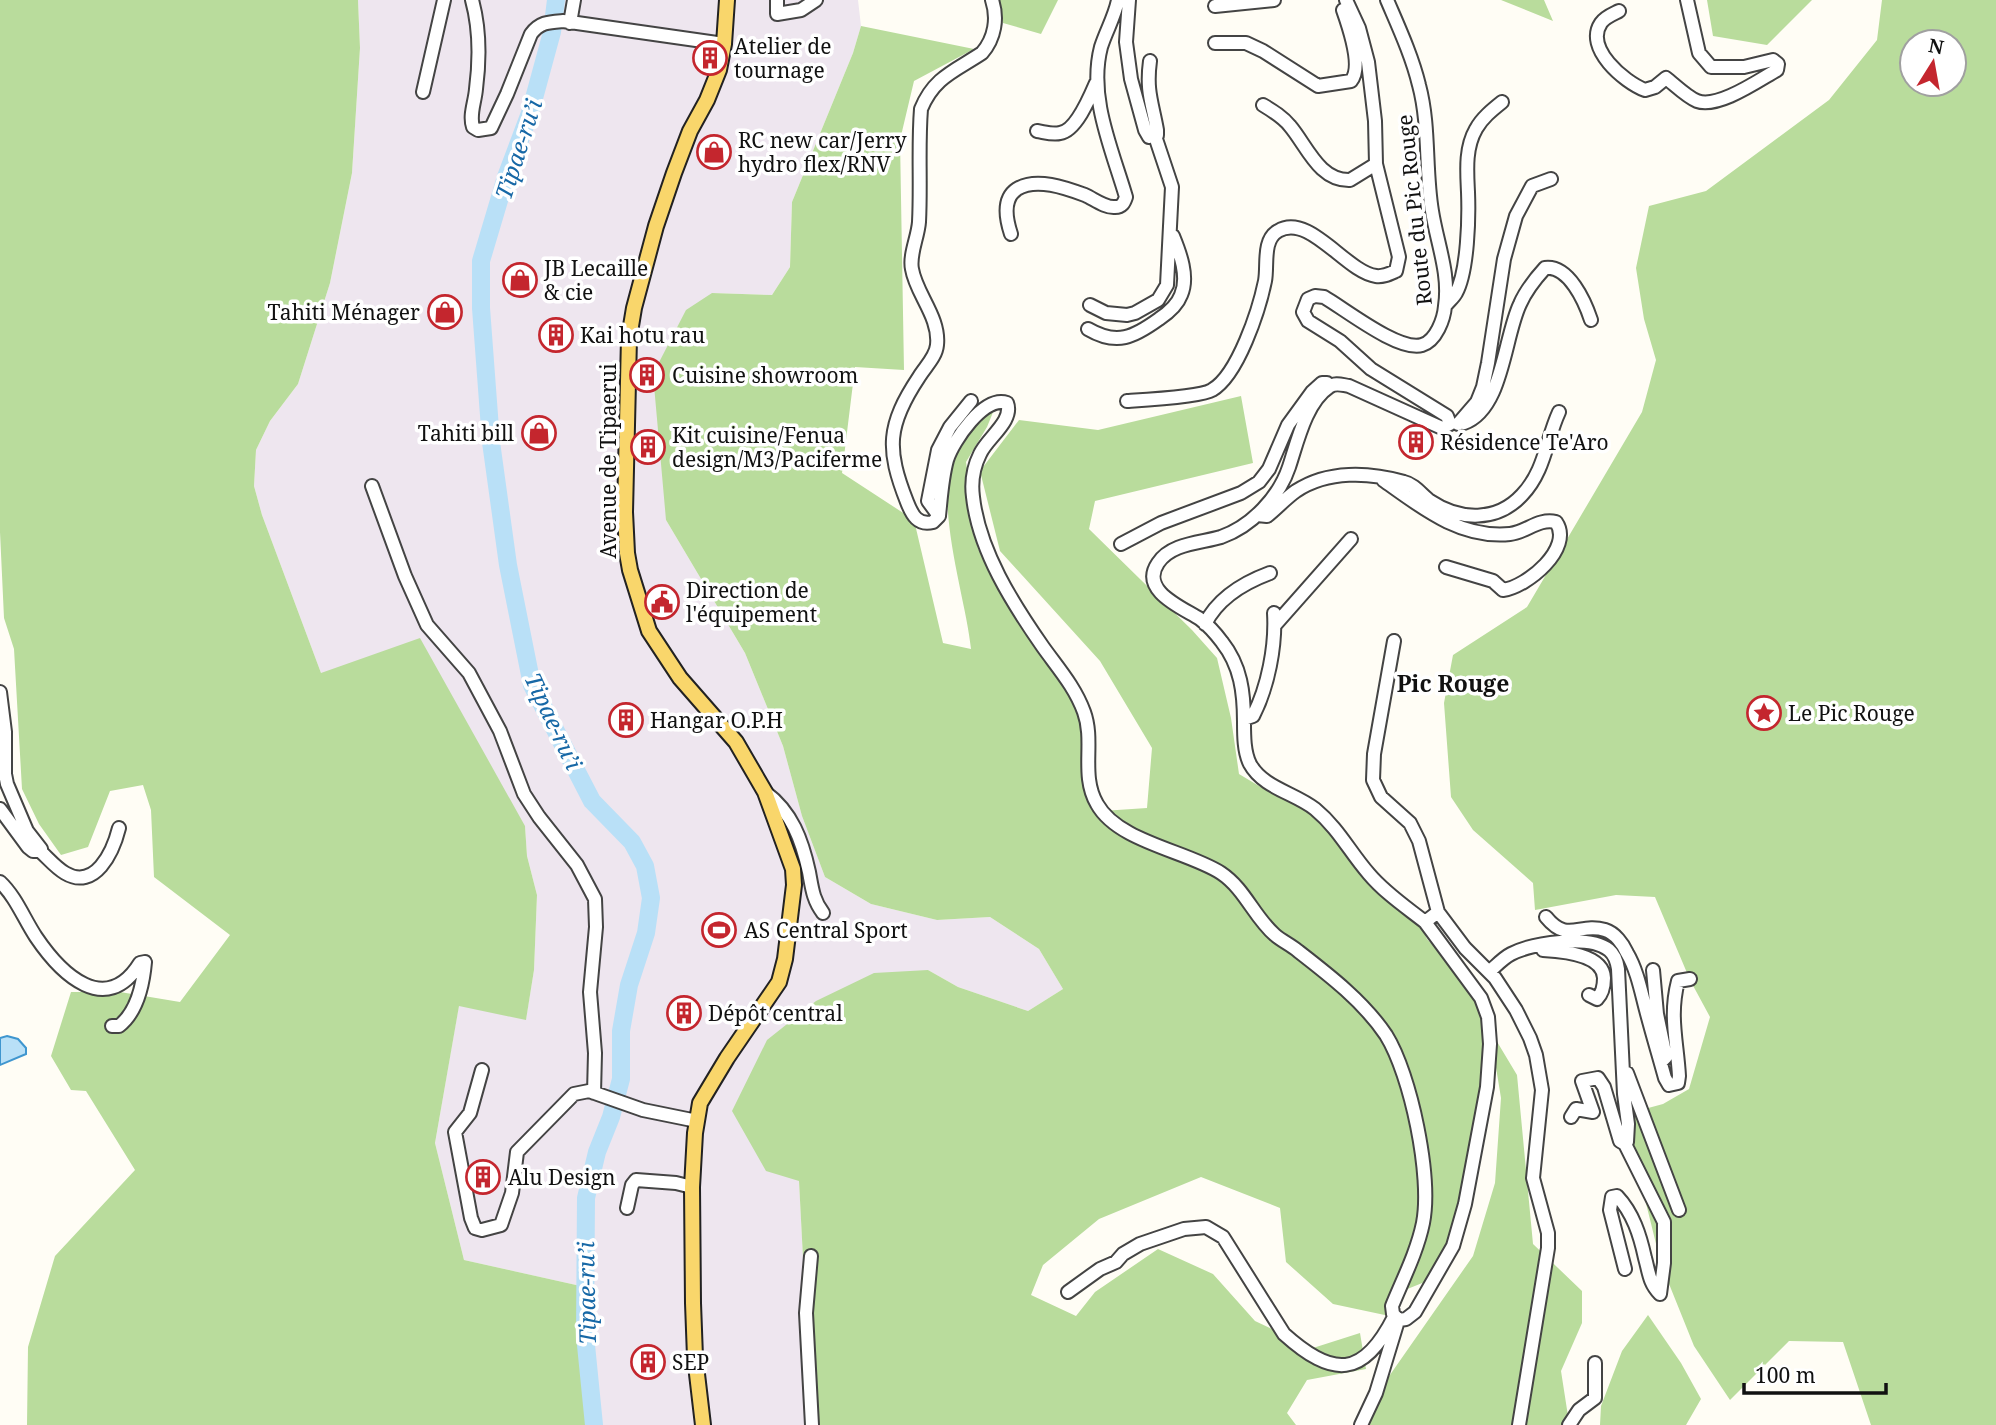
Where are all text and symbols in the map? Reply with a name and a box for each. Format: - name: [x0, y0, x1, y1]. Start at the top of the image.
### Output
- north arrow: [1898, 28, 1968, 98]
- place label: Atelier de tournage: [734, 32, 831, 84]
- text: N: [1926, 32, 1946, 61]
- building icon: Atelier de tournage: [691, 39, 729, 77]
- water label: Tipae-ru’i: [487, 95, 549, 203]
- street label: Route du Pic Rouge: [1390, 113, 1438, 307]
- place label: RC new car/Jerry hydro flex/RNV: [738, 126, 907, 178]
- shop icon: RC new car/Jerry hydro flex/RNV: [695, 133, 733, 171]
- place label: JB Lecaille & cie: [543, 254, 648, 306]
- shop icon: JB Lecaille & cie: [501, 261, 539, 299]
- shop icon: Tahiti Ménager: [426, 293, 464, 331]
- place label: Tahiti Ménager: [268, 298, 420, 326]
- building icon: Kai hotu rau: [537, 316, 575, 354]
- place label: Kai hotu rau: [580, 321, 705, 349]
- building icon: Cuisine showroom: [628, 356, 666, 394]
- place label: Cuisine showroom: [672, 361, 859, 389]
- street label: Avenue de Tipaerui: [594, 363, 622, 559]
- shop icon: Tahiti bill: [520, 414, 558, 452]
- place label: Tahiti bill: [418, 419, 514, 447]
- place label: Kit cuisine/Fenua design/M3/Paciferme: [672, 421, 882, 473]
- building icon: Résidence Te'Aro: [1397, 423, 1435, 461]
- building icon: Kit cuisine/Fenua design/M3/Paciferme: [629, 428, 667, 466]
- place label: Résidence Te'Aro: [1440, 428, 1609, 456]
- place label: Direction de l'équipement: [686, 576, 817, 628]
- public building icon: Direction de l'équipement: [643, 583, 681, 621]
- water label: Tipae-ru’i: [518, 667, 590, 775]
- district label: Pic Rouge: [1397, 667, 1509, 699]
- place icon: Le Pic Rouge: [1745, 694, 1783, 732]
- place label: Le Pic Rouge: [1788, 699, 1915, 727]
- building icon: Hangar O.P.H: [607, 701, 645, 739]
- place label: Hangar O.P.H: [650, 706, 783, 734]
- sports icon: AS Central Sport: [700, 911, 738, 949]
- place label: AS Central Sport: [744, 916, 908, 944]
- building icon: Dépôt central: [665, 994, 703, 1032]
- place label: Dépôt central: [708, 999, 843, 1027]
- building icon: Alu Design: [464, 1158, 502, 1196]
- place label: Alu Design: [508, 1163, 616, 1191]
- water label: Tipae-ru’i: [569, 1241, 603, 1345]
- building icon: SEP: [629, 1343, 667, 1381]
- place label: SEP: [672, 1348, 709, 1376]
- scale bar: [1744, 1352, 1886, 1396]
- text: 100 m: [1755, 1361, 1816, 1389]

